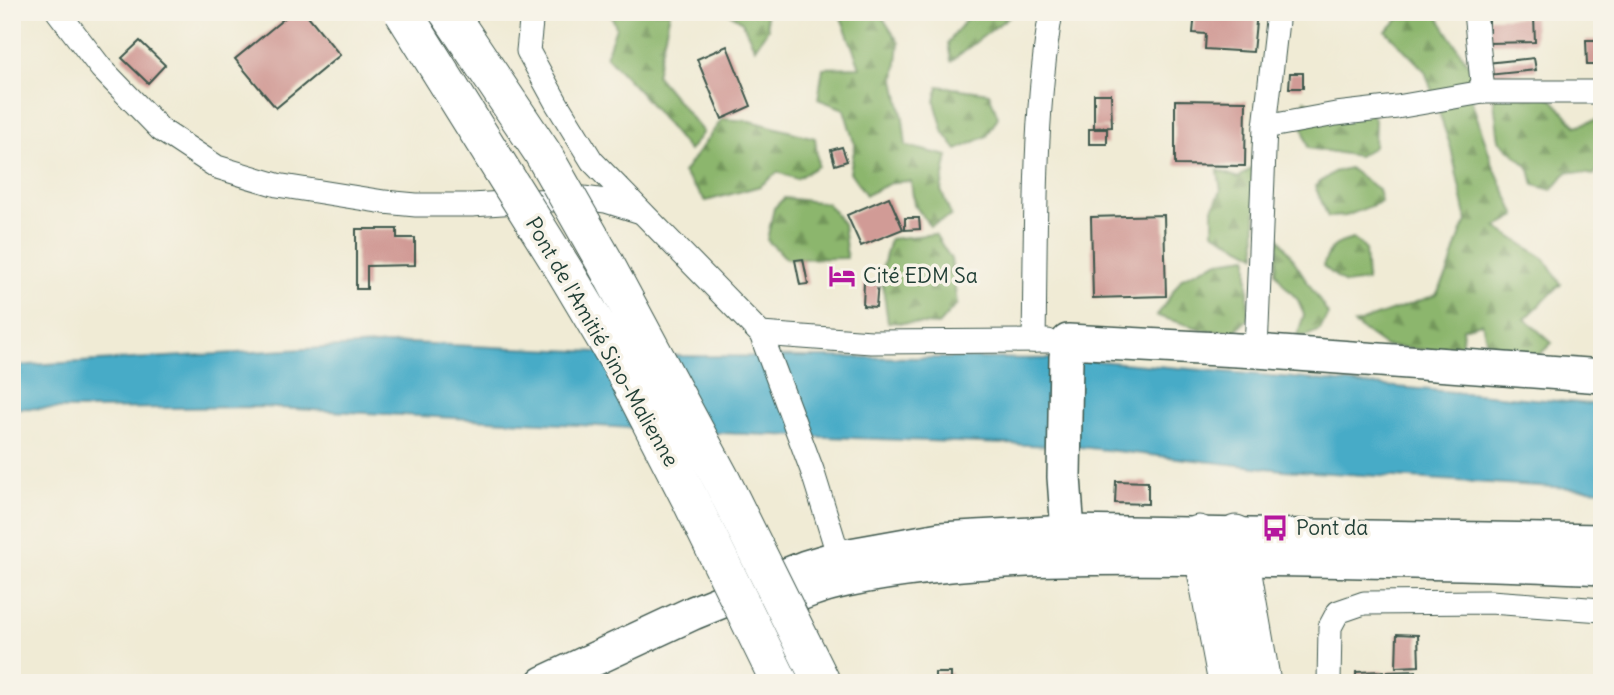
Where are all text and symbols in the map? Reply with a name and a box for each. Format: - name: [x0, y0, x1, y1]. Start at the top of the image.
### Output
- street label: Pont de l'Amitié Sino-Malienne: [520, 212, 685, 471]
- hotel icon: Cité EDM Sa: [827, 261, 857, 291]
- place label: Cité EDM Sa: [863, 262, 978, 289]
- bus stop icon: Pont da: [1260, 513, 1290, 543]
- place label: Pont da: [1296, 514, 1368, 541]

